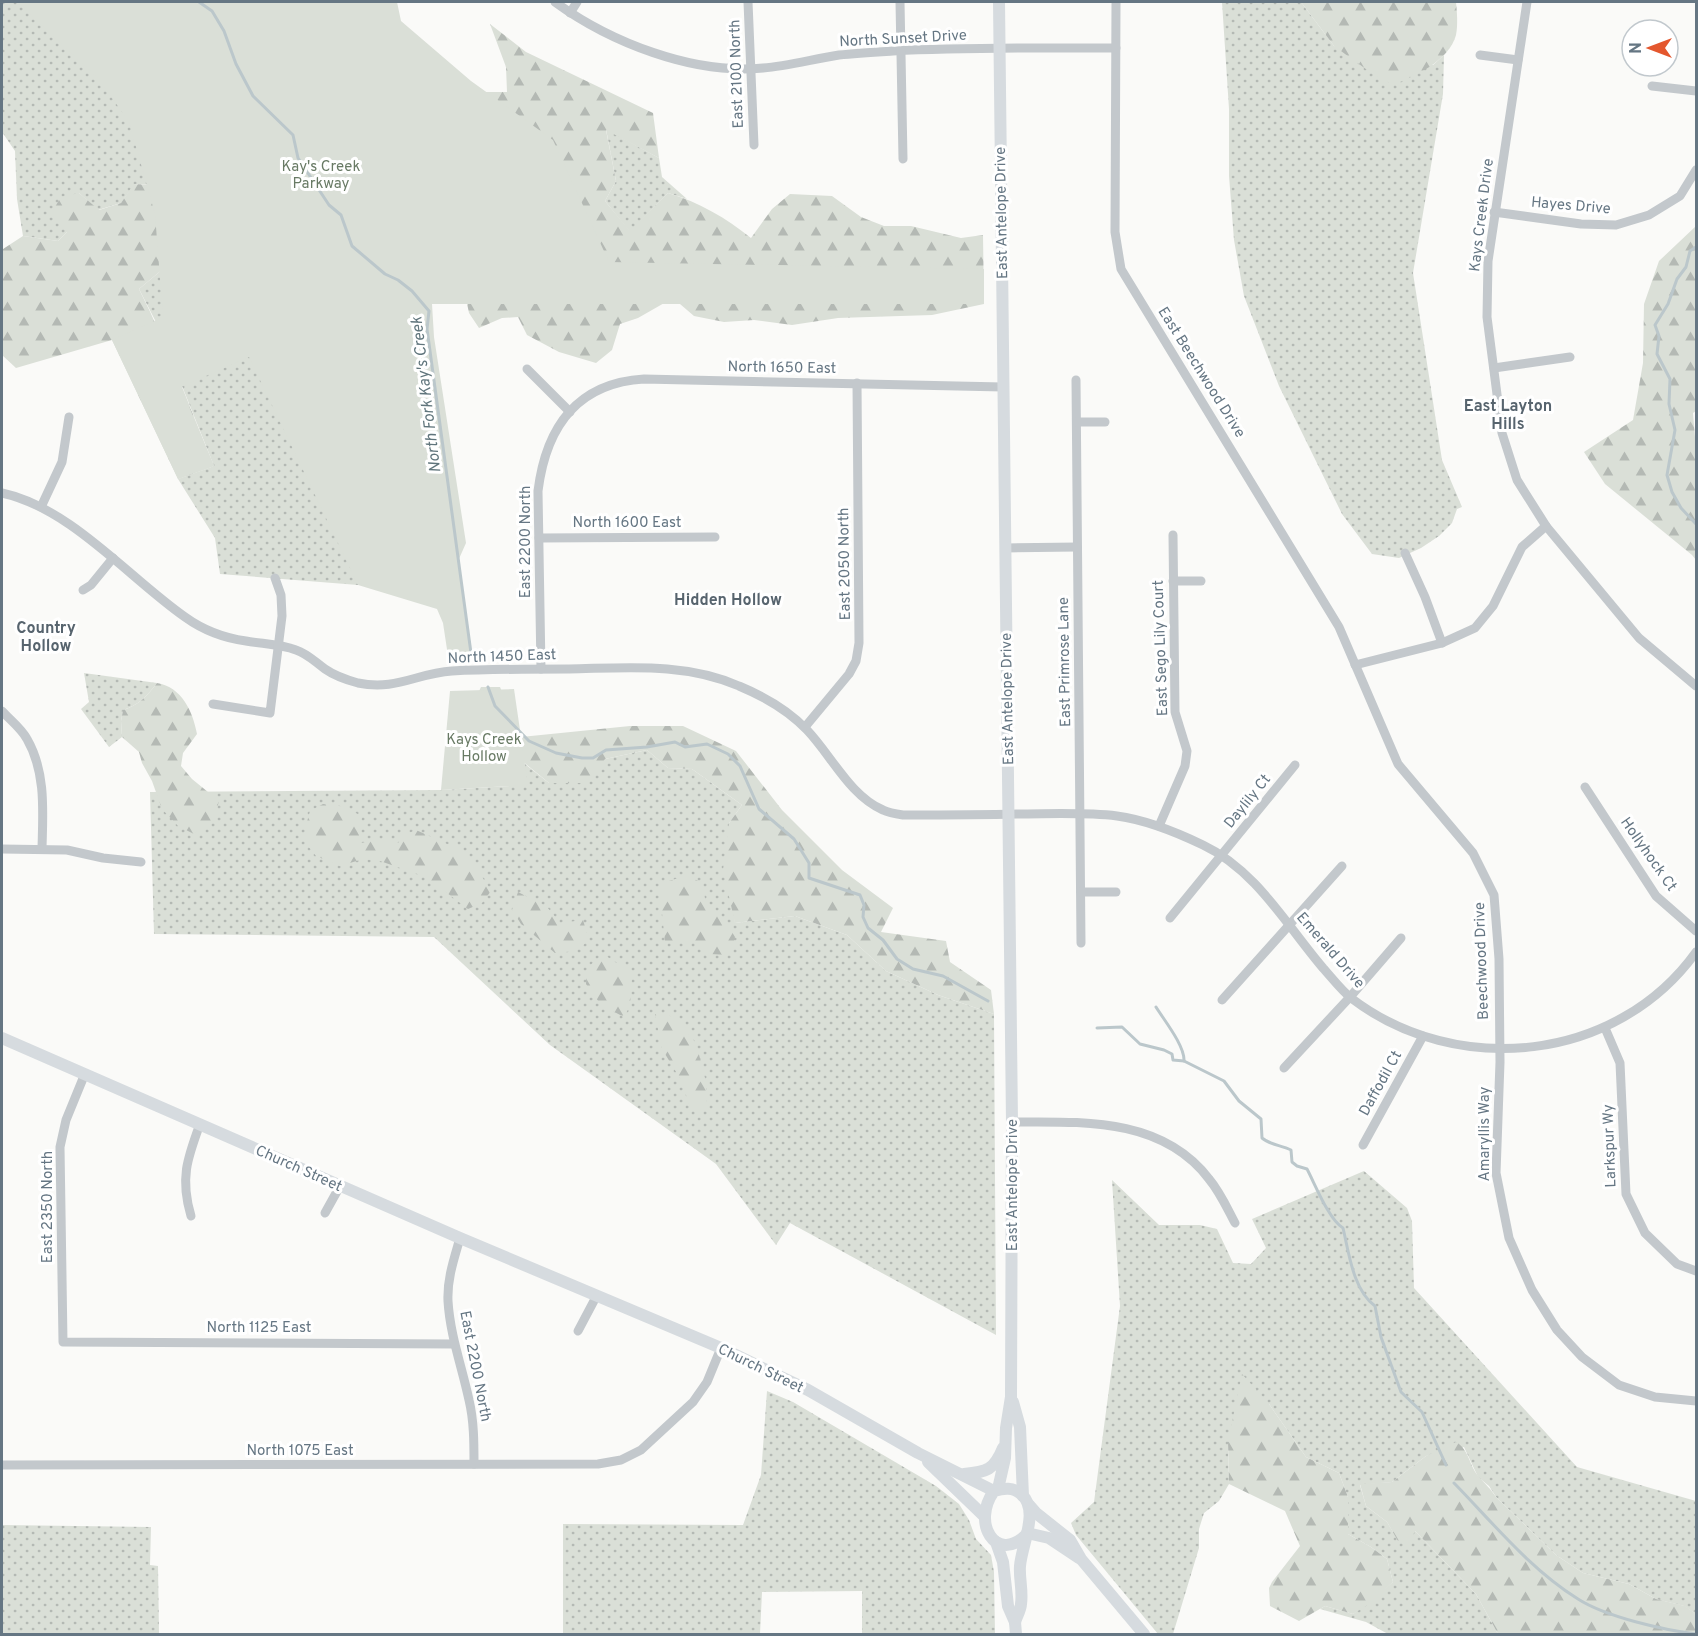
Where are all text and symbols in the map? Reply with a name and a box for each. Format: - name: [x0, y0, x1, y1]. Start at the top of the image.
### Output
- north arrow: [1620, 18, 1680, 78]
- street label: East 2100 North: [726, 19, 749, 129]
- street label: North Sunset Drive: [839, 27, 967, 52]
- text: N: [1627, 42, 1647, 54]
- street label: East Antelope Drive: [992, 147, 1013, 279]
- street label: Kays Creek Drive: [1466, 157, 1499, 273]
- park label: Kay's Creek Parkway: [282, 158, 360, 194]
- street label: Hayes Drive: [1530, 194, 1611, 219]
- street label: East Beechwood Drive: [1153, 304, 1249, 442]
- water label: North Fork Kay's Creek: [407, 315, 446, 474]
- street label: North 1650 East: [727, 358, 836, 379]
- district label: East Layton Hills: [1464, 397, 1552, 435]
- street label: East 2200 North: [517, 486, 536, 598]
- street label: East 2050 North: [835, 507, 856, 621]
- street label: North 1600 East: [573, 514, 681, 533]
- street label: East Sego Lily Court: [1150, 580, 1173, 716]
- district label: Hidden Hollow: [674, 591, 782, 611]
- street label: East Primrose Lane: [1055, 597, 1076, 727]
- district label: Country Hollow: [16, 619, 76, 657]
- street label: East Antelope Drive: [998, 633, 1019, 765]
- street label: North 1450 East: [447, 646, 557, 669]
- park label: Kays Creek Hollow: [446, 731, 522, 767]
- street label: Daylily Ct: [1221, 771, 1276, 833]
- street label: Hollyhock Ct: [1615, 814, 1680, 896]
- street label: Beechwood Drive: [1471, 902, 1494, 1020]
- street label: Emerald Drive: [1292, 909, 1368, 993]
- street label: Daffodil Ct: [1356, 1048, 1407, 1120]
- street label: Amaryllis Way: [1476, 1086, 1495, 1181]
- street label: Larkspur Wy: [1600, 1104, 1621, 1188]
- street label: East Antelope Drive: [1004, 1119, 1023, 1251]
- street label: Church Street: [252, 1142, 345, 1197]
- street label: East 2350 North: [39, 1151, 58, 1263]
- street label: East 2200 North: [454, 1309, 495, 1423]
- street label: North 1125 East: [207, 1319, 311, 1338]
- street label: Church Street: [714, 1340, 806, 1398]
- street label: North 1075 East: [246, 1442, 354, 1461]

